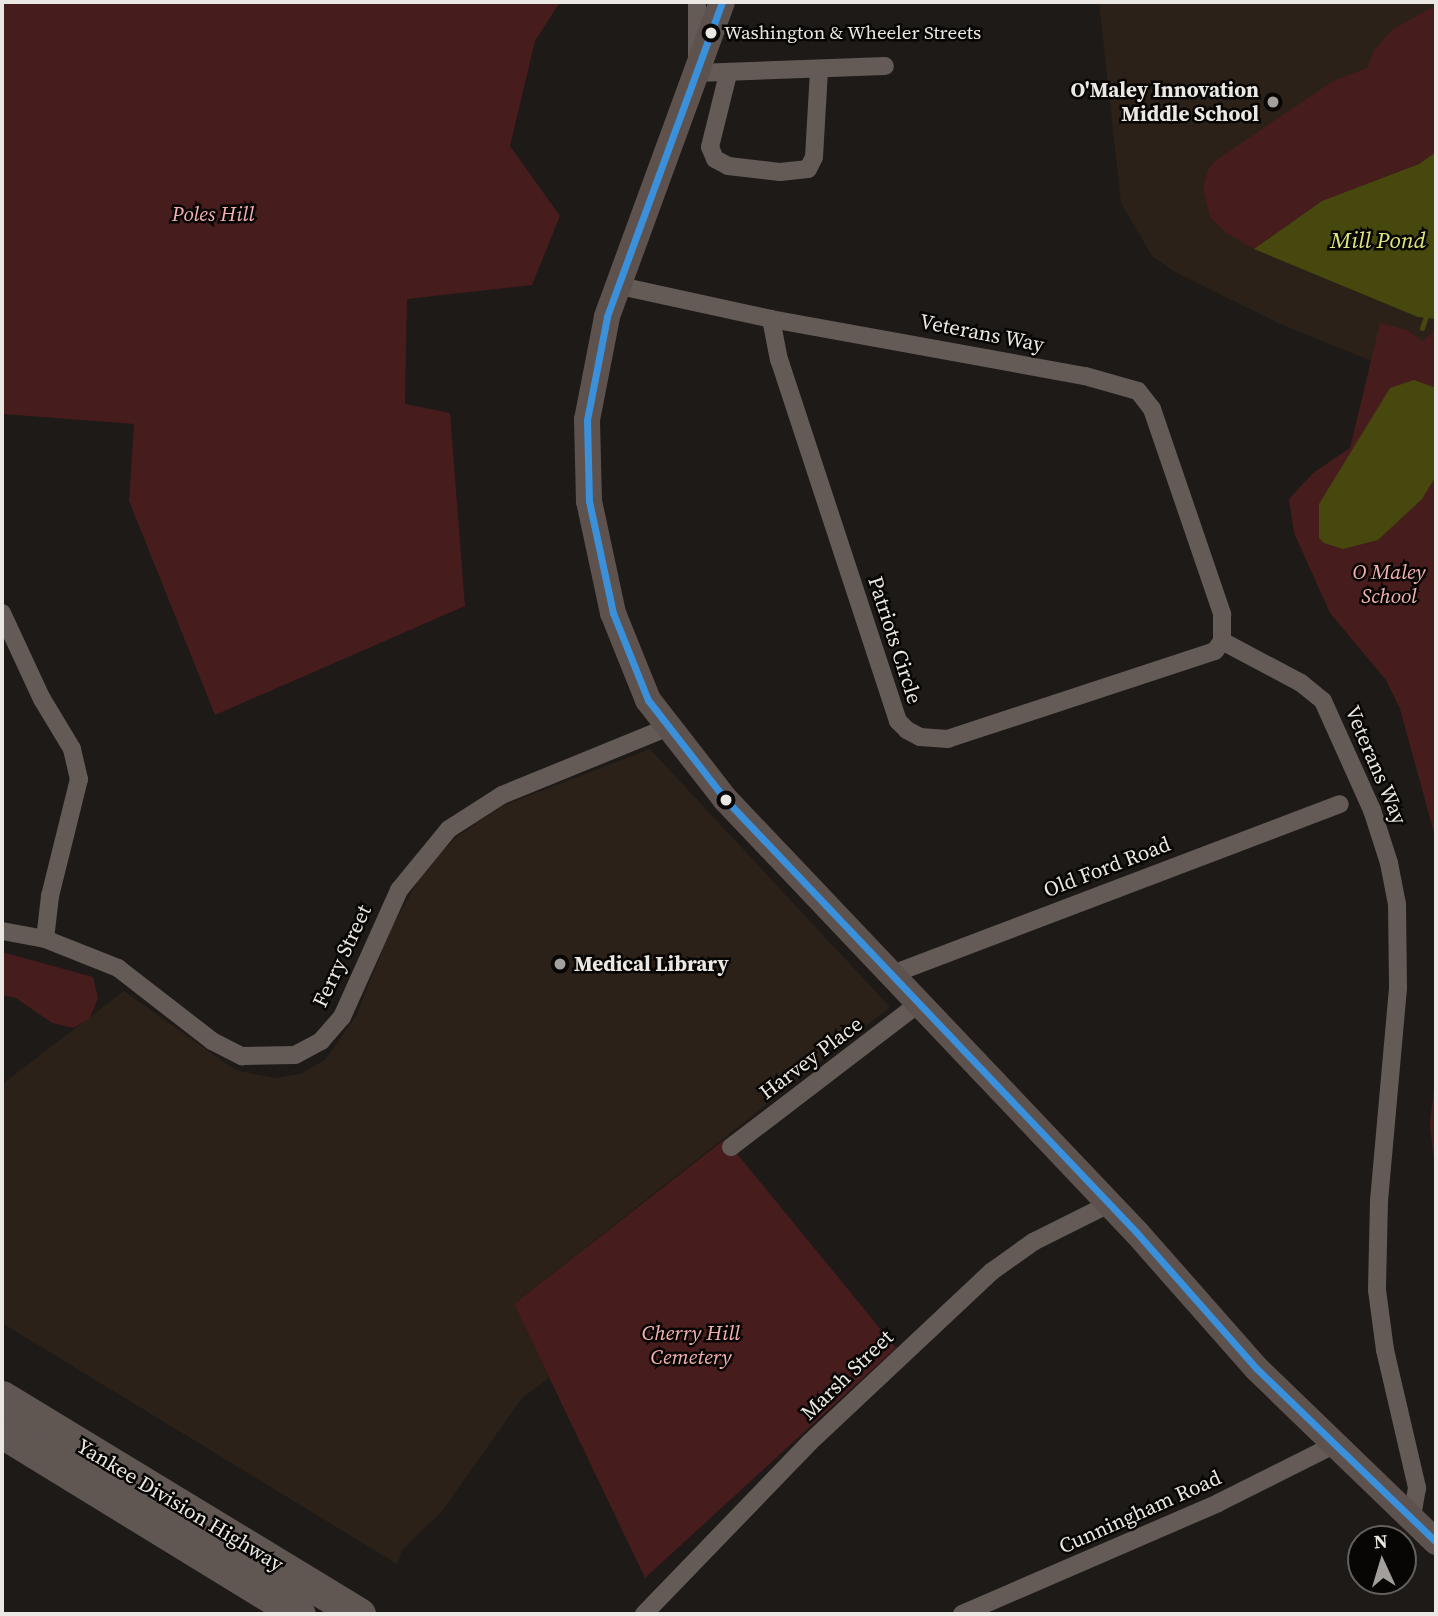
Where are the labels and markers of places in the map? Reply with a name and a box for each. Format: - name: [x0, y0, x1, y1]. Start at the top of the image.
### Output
- place label: Washington & Wheeler Streets: [724, 22, 982, 44]
- marker: Washington & Wheeler Streets: [704, 26, 718, 40]
- place label: O'Maley Innovation Middle School: [1070, 77, 1259, 127]
- marker: O'Maley Innovation Middle School: [1265, 94, 1281, 110]
- unlabelled marker: [719, 793, 733, 807]
- place label: Medical Library: [574, 951, 729, 977]
- marker: Medical Library: [552, 956, 568, 972]

